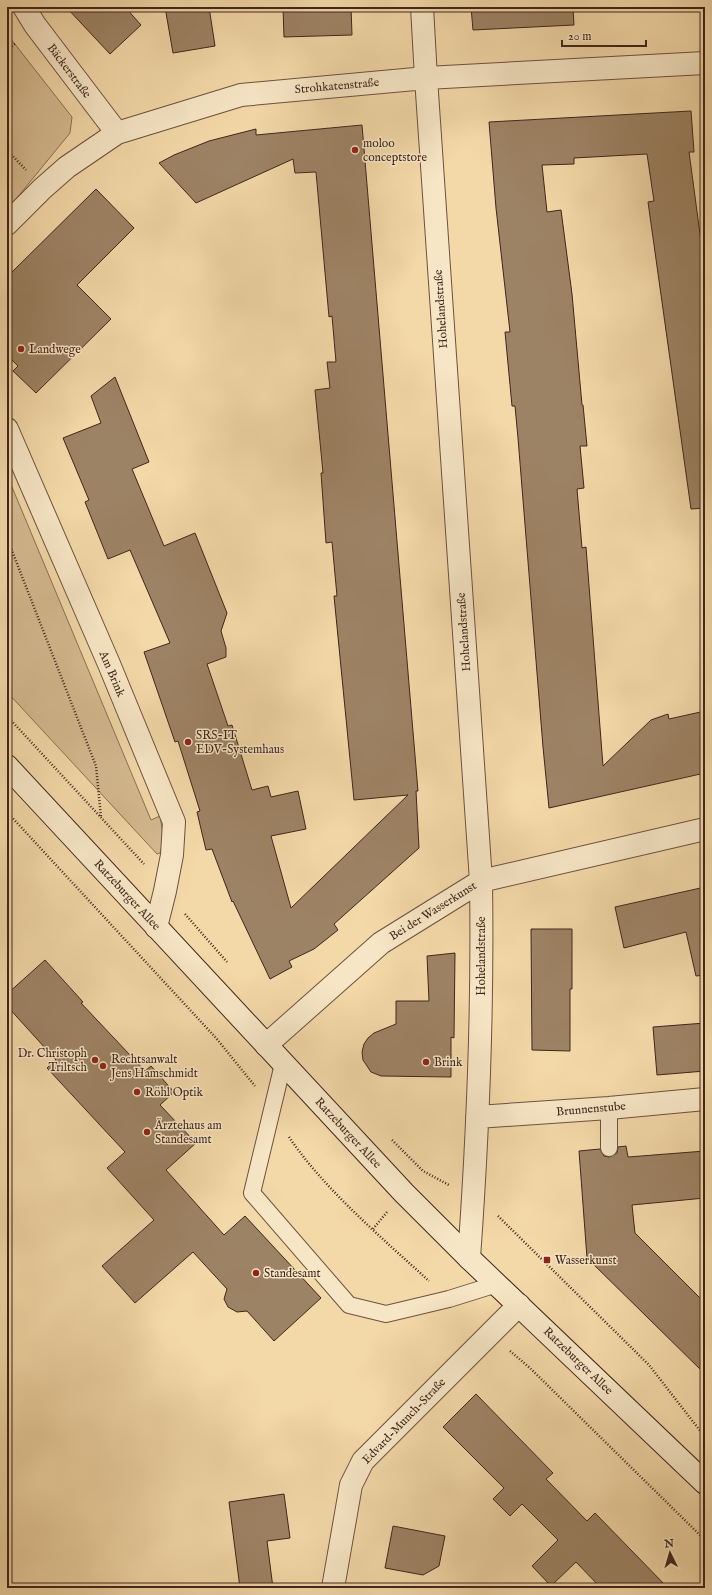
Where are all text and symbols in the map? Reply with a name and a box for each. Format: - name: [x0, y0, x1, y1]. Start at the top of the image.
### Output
- scale bar: [562, 22, 646, 48]
- text: 20 m: [568, 29, 591, 44]
- street label: Bäckerstraße: [44, 41, 95, 102]
- street label: Strohkatenstraße: [294, 75, 380, 97]
- place label: moloo conceptstore: [363, 136, 427, 166]
- marker: moloo conceptstore: [350, 145, 360, 155]
- street label: Hohelandstraße: [431, 268, 451, 349]
- place label: Landwege: [29, 342, 81, 357]
- marker: Landwege: [16, 344, 26, 354]
- street label: Hohelandstraße: [454, 591, 474, 672]
- street label: Am Brink: [95, 648, 129, 700]
- place label: SRS-IT EDV-Systemhaus: [196, 728, 284, 757]
- marker: SRS-IT EDV-Systemhaus: [183, 737, 193, 747]
- street label: Ratzeburger Allee: [90, 857, 164, 934]
- street label: Bei der Wasserkunst: [387, 878, 479, 944]
- street label: Hohelandstraße: [474, 916, 489, 996]
- place label: Dr. Christoph Triltsch: [18, 1046, 88, 1075]
- place label: Rechtsanwalt Jens Hamschmidt: [109, 1052, 198, 1082]
- marker: Dr. Christoph Triltsch: [90, 1055, 100, 1065]
- place label: Brink: [434, 1055, 463, 1070]
- marker: Brink: [421, 1057, 431, 1067]
- marker: Rechtsanwalt Jens Hamschmidt: [98, 1061, 108, 1071]
- place label: Röhl Optik: [145, 1085, 204, 1101]
- marker: Röhl Optik: [132, 1087, 142, 1097]
- street label: Ratzeburger Allee: [311, 1095, 385, 1172]
- street label: Brunnenstube: [556, 1098, 627, 1120]
- place label: Ärztehaus am Standesamt: [154, 1117, 222, 1147]
- marker: Ärztehaus am Standesamt: [142, 1127, 152, 1137]
- place label: Wasserkunst: [555, 1253, 617, 1268]
- marker: Wasserkunst: [542, 1255, 552, 1265]
- place label: Standesamt: [264, 1266, 321, 1281]
- marker: Standesamt: [251, 1268, 261, 1278]
- street label: Ratzeburger Allee: [540, 1324, 616, 1398]
- street label: Edvard-Munch-Straße: [359, 1374, 449, 1467]
- north arrow: [650, 1533, 690, 1573]
- text: N: [663, 1537, 675, 1552]

